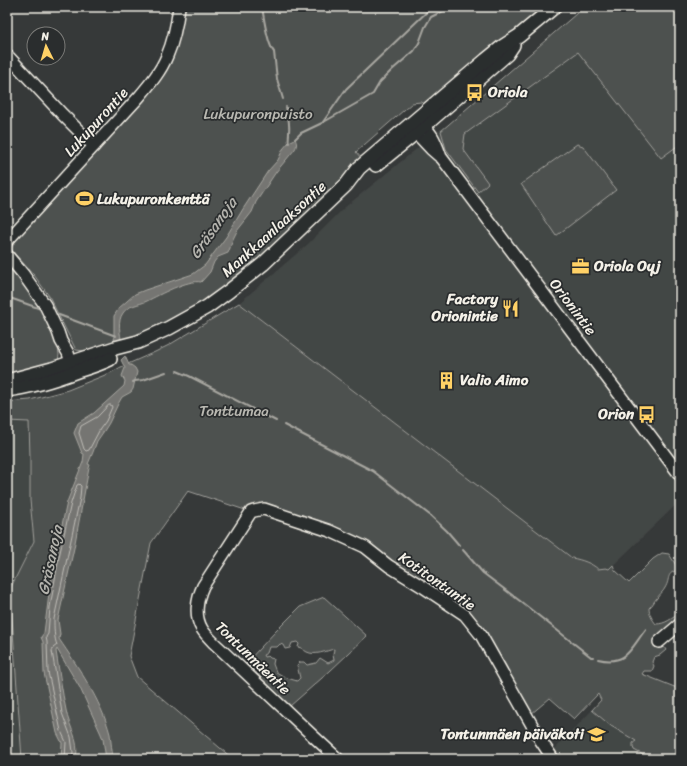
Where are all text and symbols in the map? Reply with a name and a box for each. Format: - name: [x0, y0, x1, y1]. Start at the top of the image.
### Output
- north arrow: [26, 26, 66, 66]
- text: N: [40, 27, 50, 46]
- place label: Oriola: [487, 79, 528, 105]
- street label: Lukupurontie: [57, 81, 135, 163]
- bus stop icon: Oriola: [465, 82, 485, 102]
- park label: Lukupuronpuisto: [203, 101, 313, 127]
- street label: Mankkaanlaaksontie: [215, 174, 333, 284]
- place label: Lukupuronkenttä: [97, 186, 211, 212]
- sports icon: Lukupuronkenttä: [74, 189, 94, 209]
- water label: Gräsanoja: [181, 189, 246, 265]
- place label: Oriola Oyj: [593, 253, 662, 279]
- office icon: Oriola Oyj: [571, 256, 591, 276]
- street label: Orionintie: [543, 273, 604, 342]
- place label: Factory Orionintie: [431, 286, 499, 329]
- restaurant icon: Factory Orionintie: [501, 298, 521, 318]
- place label: Valio Aimo: [460, 367, 529, 393]
- building icon: Valio Aimo: [437, 370, 457, 390]
- park label: Tonttumaa: [199, 398, 269, 424]
- place label: Orion: [597, 401, 635, 427]
- bus stop icon: Orion: [637, 404, 657, 424]
- water label: Gräsanoja: [29, 521, 72, 597]
- street label: Kotitontuntie: [393, 545, 481, 617]
- street label: Tontunmäentie: [209, 615, 297, 701]
- place label: Tontunmäen päiväkoti: [440, 721, 585, 747]
- school or university icon: Tontunmäen päiväkoti: [587, 724, 607, 744]

